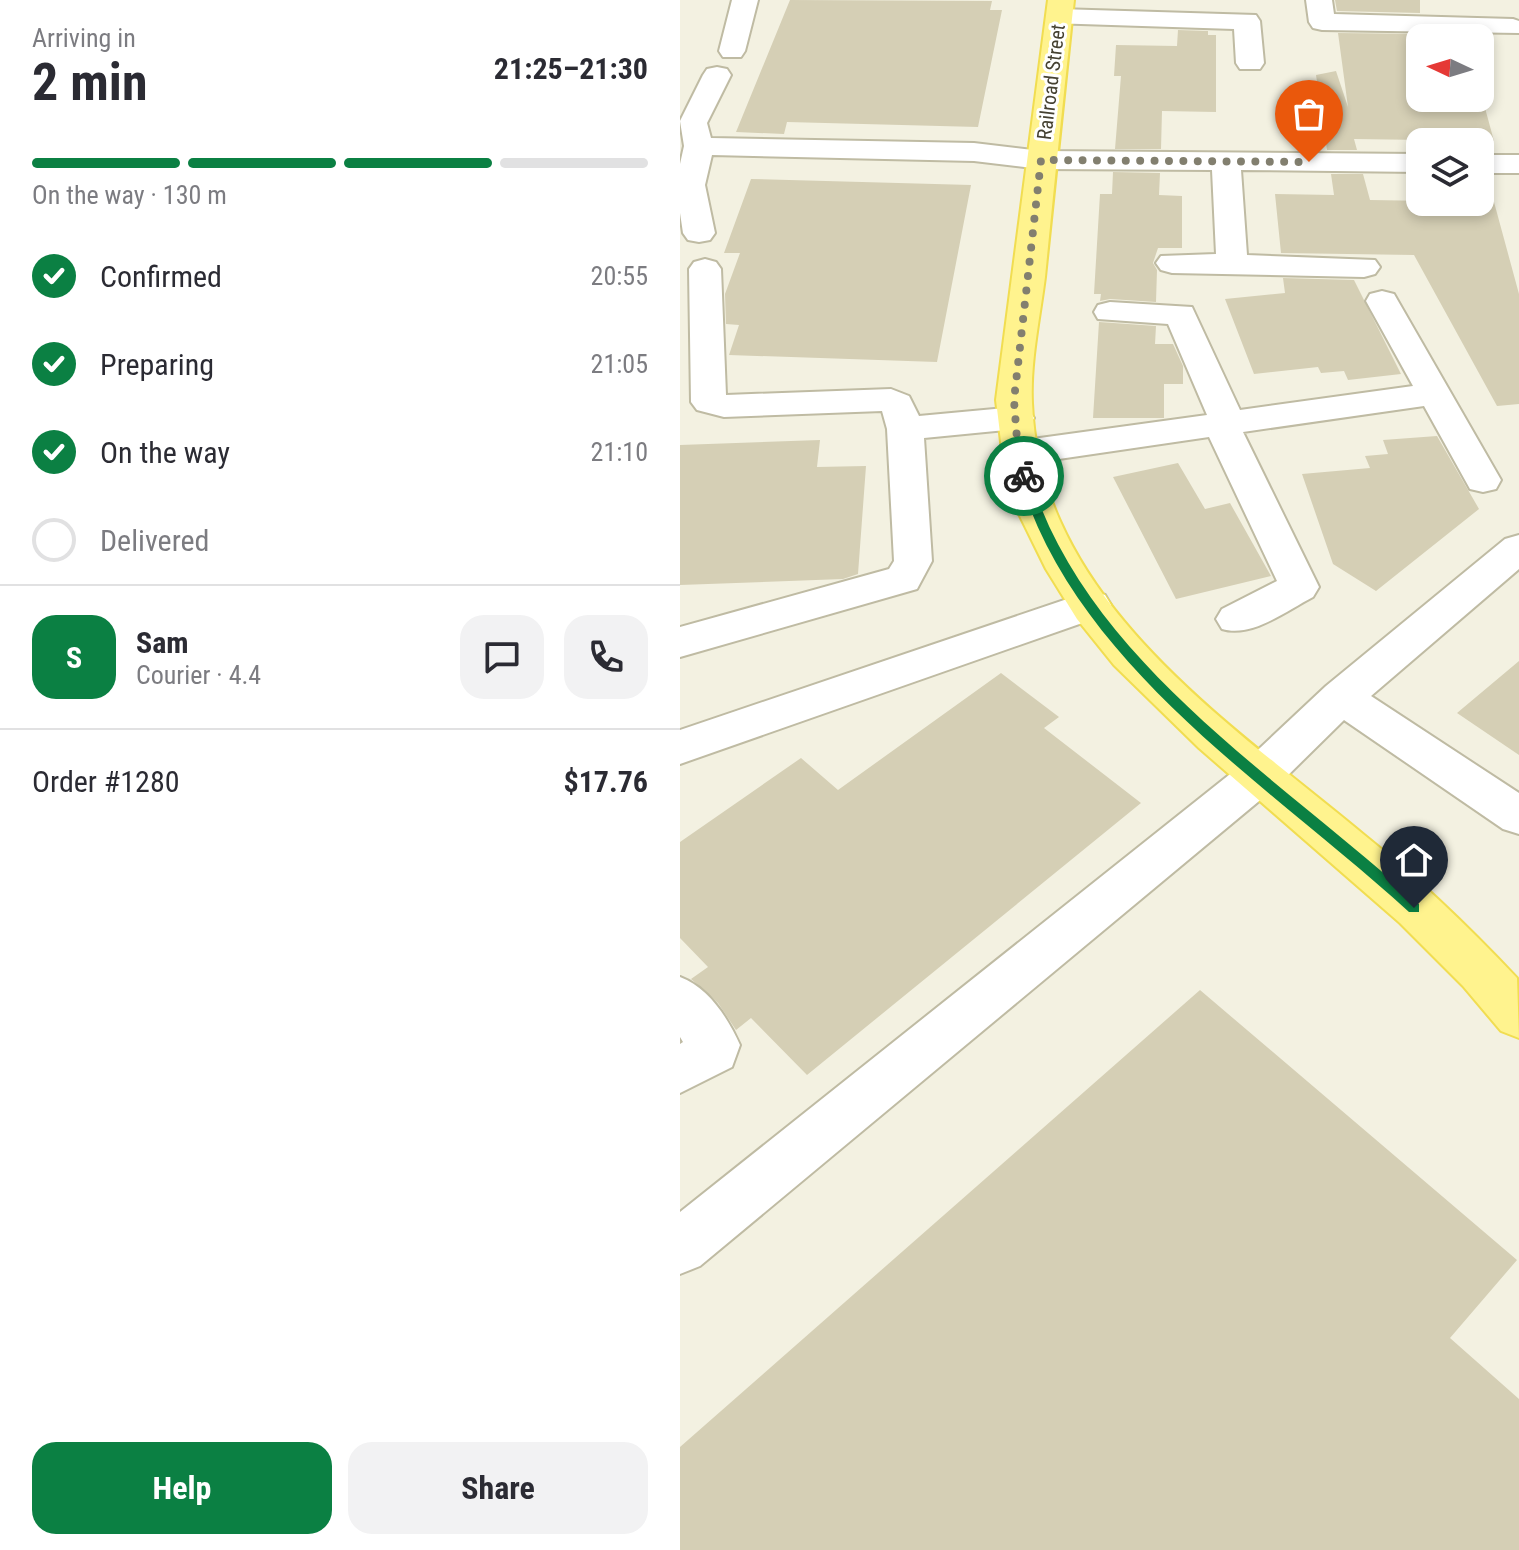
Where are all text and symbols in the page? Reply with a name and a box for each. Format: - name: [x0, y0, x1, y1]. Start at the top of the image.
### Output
- text: Arriving in: [32, 23, 136, 53]
- street label: Railroad Street: [1032, 23, 1070, 141]
- north arrow: [1406, 24, 1494, 112]
- map controls: [1406, 24, 1494, 216]
- text: 21:25–21:30: [494, 51, 648, 86]
- text: 2 min: [32, 52, 148, 113]
- pin: [1275, 80, 1343, 162]
- icon: bag: [1287, 92, 1331, 136]
- button: layers: [1406, 128, 1494, 216]
- text: On the way · 130 m: [32, 180, 227, 210]
- icon: check: [32, 254, 76, 298]
- text: Confirmed: [100, 259, 222, 294]
- text: 20:55: [591, 261, 648, 291]
- icon: check: [32, 342, 76, 386]
- text: Preparing: [100, 347, 214, 382]
- text: 21:05: [591, 349, 648, 379]
- icon: check: [32, 430, 76, 474]
- text: On the way: [100, 435, 230, 470]
- courier: [984, 436, 1064, 516]
- text: 21:10: [591, 437, 648, 467]
- icon: bike: [1002, 454, 1046, 498]
- text: Delivered: [100, 523, 209, 558]
- button: chat: [460, 615, 544, 699]
- button: phone: [564, 615, 648, 699]
- text: Sam: [136, 625, 189, 660]
- text: S: [66, 640, 82, 675]
- text: Courier · 4.4: [136, 660, 261, 690]
- text: Order #1280: [32, 764, 180, 799]
- text: $17.76: [563, 764, 648, 799]
- pin: [1380, 826, 1448, 908]
- icon: home: [1392, 838, 1436, 882]
- button: Help: [32, 1442, 332, 1534]
- button: Share: [348, 1442, 648, 1534]

